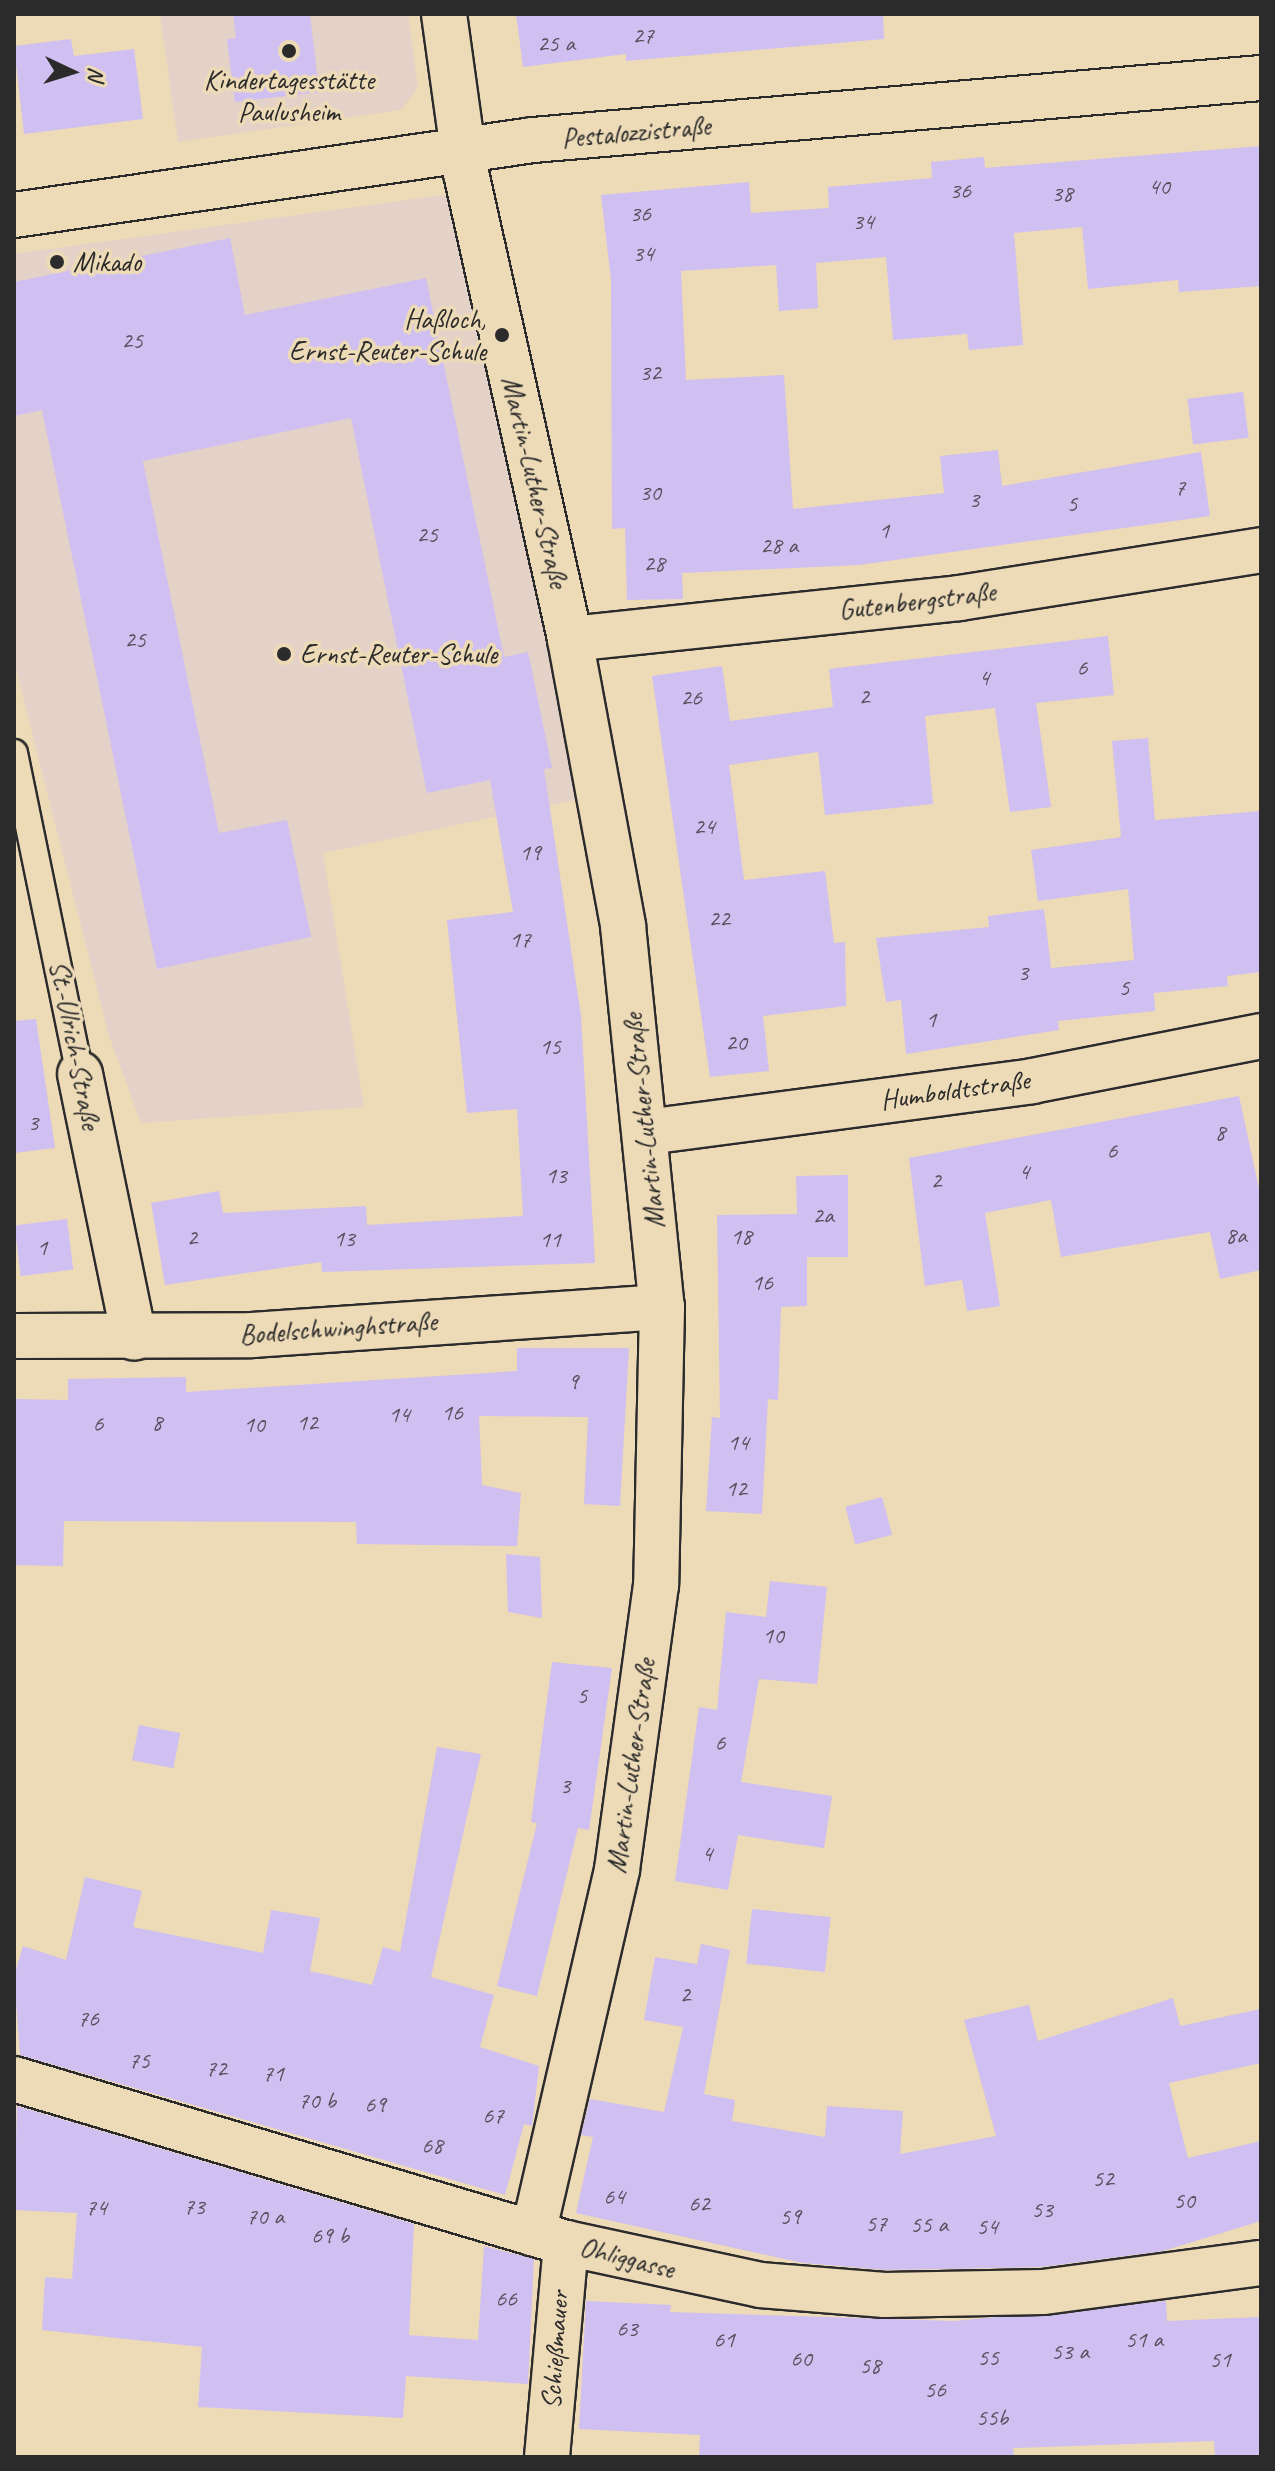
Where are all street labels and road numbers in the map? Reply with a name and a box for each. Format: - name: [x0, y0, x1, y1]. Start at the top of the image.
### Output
- street label: Pestalozzistraße: [560, 109, 712, 155]
- street label: Martin-Luther-Straße: [494, 373, 576, 591]
- street label: Gutenbergstraße: [837, 575, 997, 627]
- street label: St.-Ulrich-Straße: [42, 958, 108, 1132]
- street label: Martin-Luther-Straße: [616, 1012, 672, 1230]
- street label: Humboldtstraße: [878, 1063, 1032, 1117]
- street label: Bodelschwinghstraße: [238, 1304, 438, 1352]
- street label: Martin-Luther-Straße: [599, 1657, 663, 1875]
- street label: Ohliggasse: [576, 2230, 678, 2286]
- street label: Schießmauer: [534, 2290, 576, 2410]

